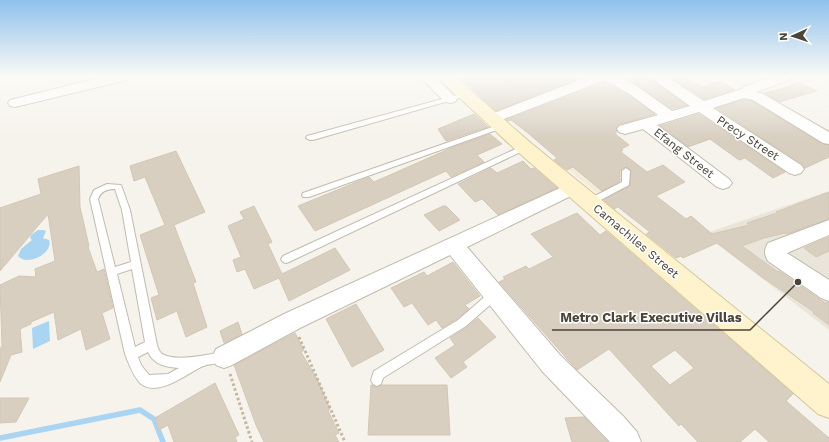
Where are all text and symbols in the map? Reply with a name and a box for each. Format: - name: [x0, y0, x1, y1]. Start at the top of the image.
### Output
- north arrow: [773, 16, 813, 56]
- text: N: [777, 32, 790, 41]
- street label: Precy Street: [714, 113, 782, 163]
- street label: Efang Street: [651, 125, 717, 181]
- street label: Camachiles Street: [590, 201, 682, 281]
- callout: Metro Clark Executive Villas: [552, 305, 750, 330]
- text: Metro Clark Executive Villas: [560, 310, 742, 325]

